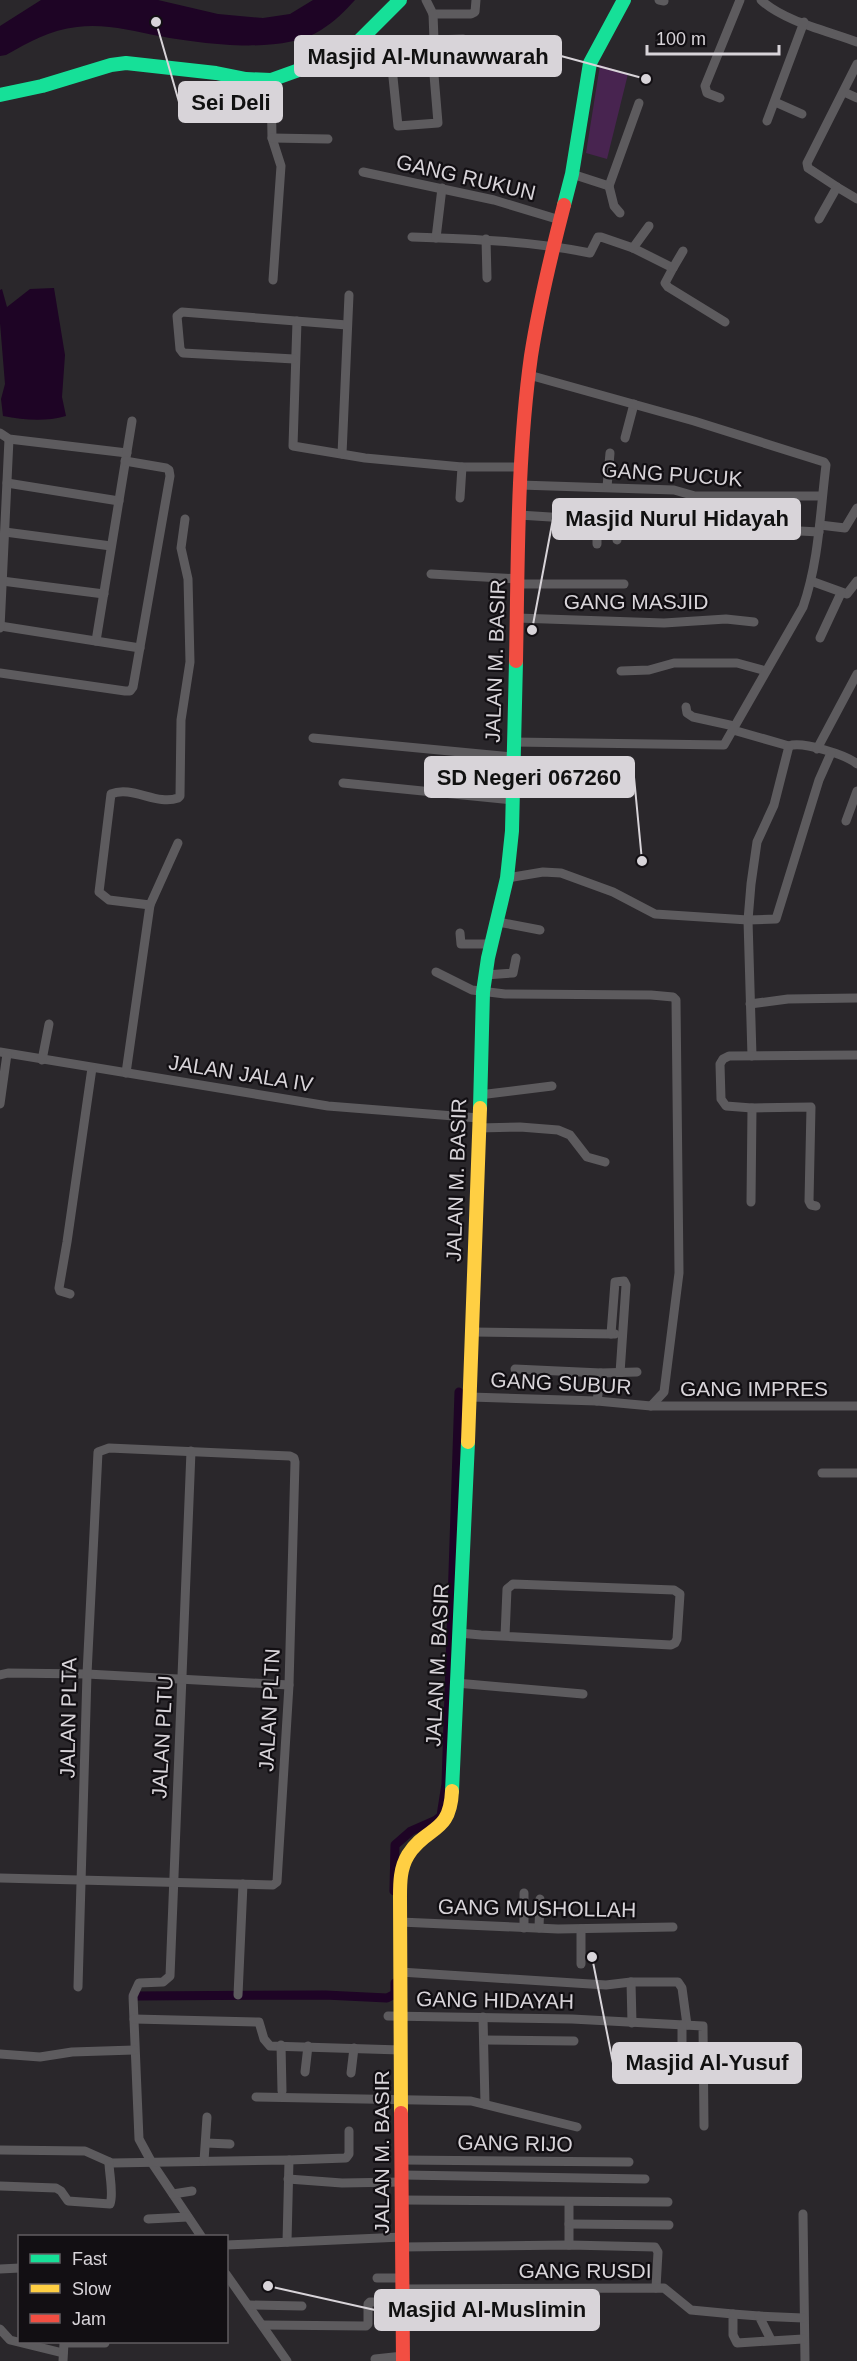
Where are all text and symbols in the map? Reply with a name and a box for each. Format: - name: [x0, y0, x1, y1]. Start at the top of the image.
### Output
- scale bar: [647, 18, 779, 56]
- text: 100 m: [656, 29, 706, 49]
- callout: Masjid Al-Munawwarah: [295, 36, 561, 76]
- text: Masjid Al-Munawwarah: [307, 44, 549, 69]
- callout: Sei Deli: [179, 82, 282, 122]
- text: Sei Deli: [191, 90, 271, 115]
- street label: GANG RUKUN: [394, 150, 538, 204]
- street label: GANG PUCUK: [601, 458, 743, 490]
- callout: Masjid Nurul Hidayah: [553, 499, 800, 539]
- text: Masjid Nurul Hidayah: [565, 506, 789, 531]
- street label: JALAN M. BASIR: [481, 579, 509, 743]
- street label: GANG MASJID: [564, 590, 708, 613]
- callout: SD Negeri 067260: [425, 757, 634, 797]
- text: SD Negeri 067260: [437, 765, 621, 790]
- street label: JALAN JALA IV: [167, 1050, 315, 1096]
- street label: JALAN M. BASIR: [442, 1098, 470, 1262]
- street label: GANG SUBUR: [490, 1368, 632, 1398]
- street label: GANG IMPRES: [680, 1377, 828, 1400]
- street label: JALAN M. BASIR: [421, 1583, 453, 1747]
- street label: JALAN PLTN: [254, 1648, 284, 1772]
- street label: JALAN PLTA: [55, 1658, 81, 1778]
- street label: JALAN PLTU: [147, 1675, 177, 1799]
- street label: GANG MUSHOLLAH: [438, 1895, 636, 1921]
- street label: GANG HIDAYAH: [416, 1987, 574, 2013]
- callout: Masjid Al-Yusuf: [613, 2043, 801, 2083]
- text: Masjid Al-Yusuf: [626, 2050, 789, 2075]
- street label: JALAN M. BASIR: [370, 2070, 393, 2234]
- street label: GANG RIJO: [457, 2130, 573, 2156]
- legend: [18, 2235, 228, 2343]
- text: Fast: [72, 2249, 107, 2269]
- street label: GANG RUSDI: [518, 2259, 652, 2282]
- text: Slow: [72, 2279, 112, 2299]
- callout: Masjid Al-Muslimin: [375, 2290, 599, 2330]
- text: Masjid Al-Muslimin: [388, 2297, 586, 2322]
- text: Jam: [72, 2309, 106, 2329]

